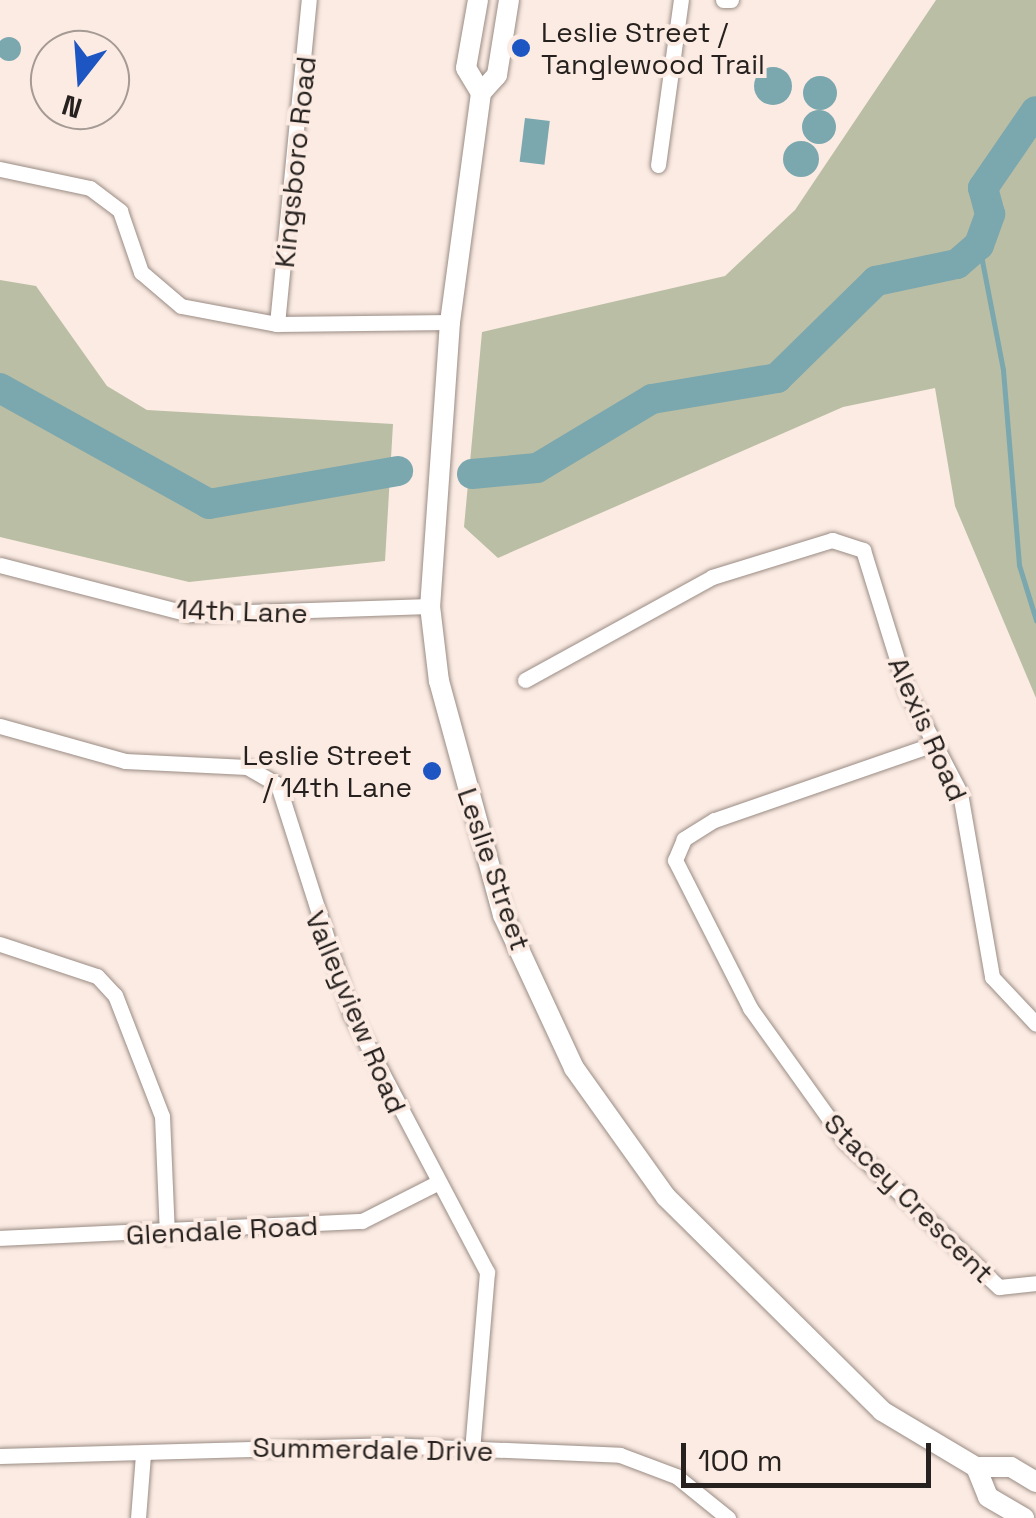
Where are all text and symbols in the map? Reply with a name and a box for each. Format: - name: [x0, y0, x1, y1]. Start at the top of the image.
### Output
- place label: Leslie Street / Tanglewood Trail: [541, 15, 766, 81]
- north arrow: [30, 30, 130, 130]
- marker: Leslie Street / Tanglewood Trail: [510, 37, 532, 59]
- street label: Kingsboro Road: [267, 55, 323, 269]
- text: N: [58, 87, 86, 127]
- street label: 14th Lane: [176, 592, 308, 630]
- street label: Alexis Road: [881, 652, 975, 806]
- place label: Leslie Street / 14th Lane: [242, 738, 412, 804]
- marker: Leslie Street / 14th Lane: [421, 760, 443, 782]
- street label: Leslie Street: [451, 783, 537, 955]
- street label: Valleyview Road: [298, 906, 414, 1118]
- street label: Stacey Crescent: [817, 1106, 1001, 1290]
- street label: Glendale Road: [125, 1208, 319, 1252]
- scale bar: [686, 1423, 936, 1485]
- street label: Summerdale Drive: [252, 1430, 494, 1468]
- text: 100 m: [698, 1441, 783, 1480]

